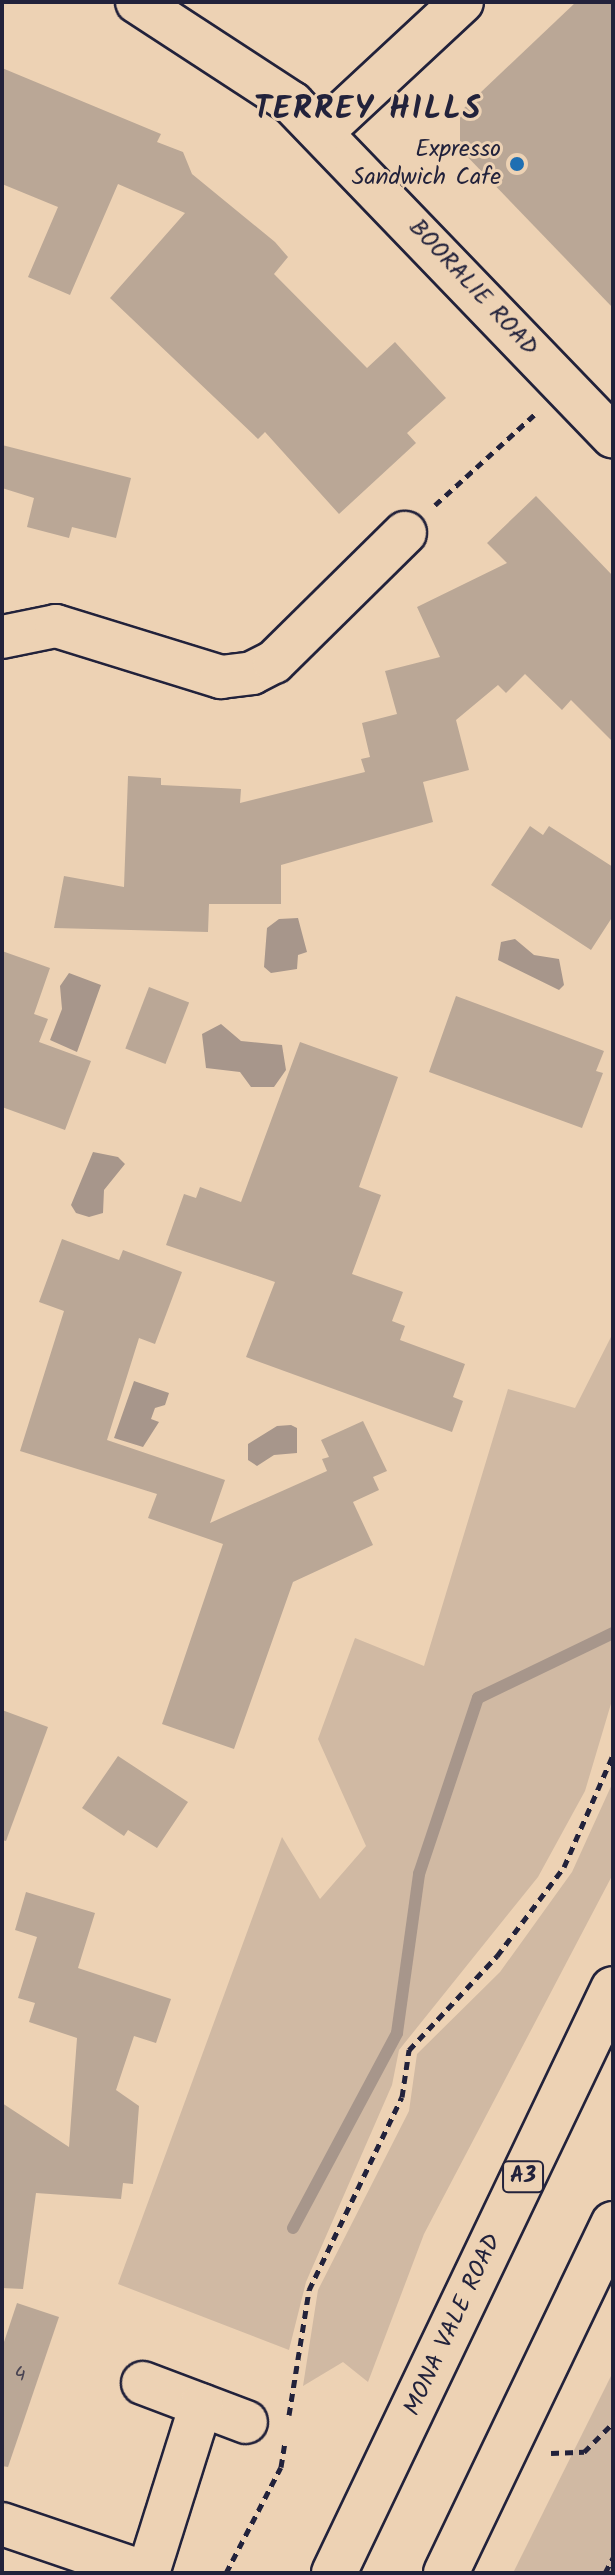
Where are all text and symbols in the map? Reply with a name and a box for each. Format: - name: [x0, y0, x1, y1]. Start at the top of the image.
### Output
- district label: TERREY HILLS: [254, 91, 482, 129]
- place label: Expresso Sandwich Cafe: [352, 136, 501, 192]
- marker: Expresso Sandwich Cafe: [508, 155, 526, 173]
- street label: BOORALIE ROAD: [402, 214, 544, 362]
- road number: A3: [501, 2159, 545, 2195]
- street label: MONA VALE ROAD: [398, 2230, 508, 2420]
- house number: 4: [14, 2363, 26, 2387]

